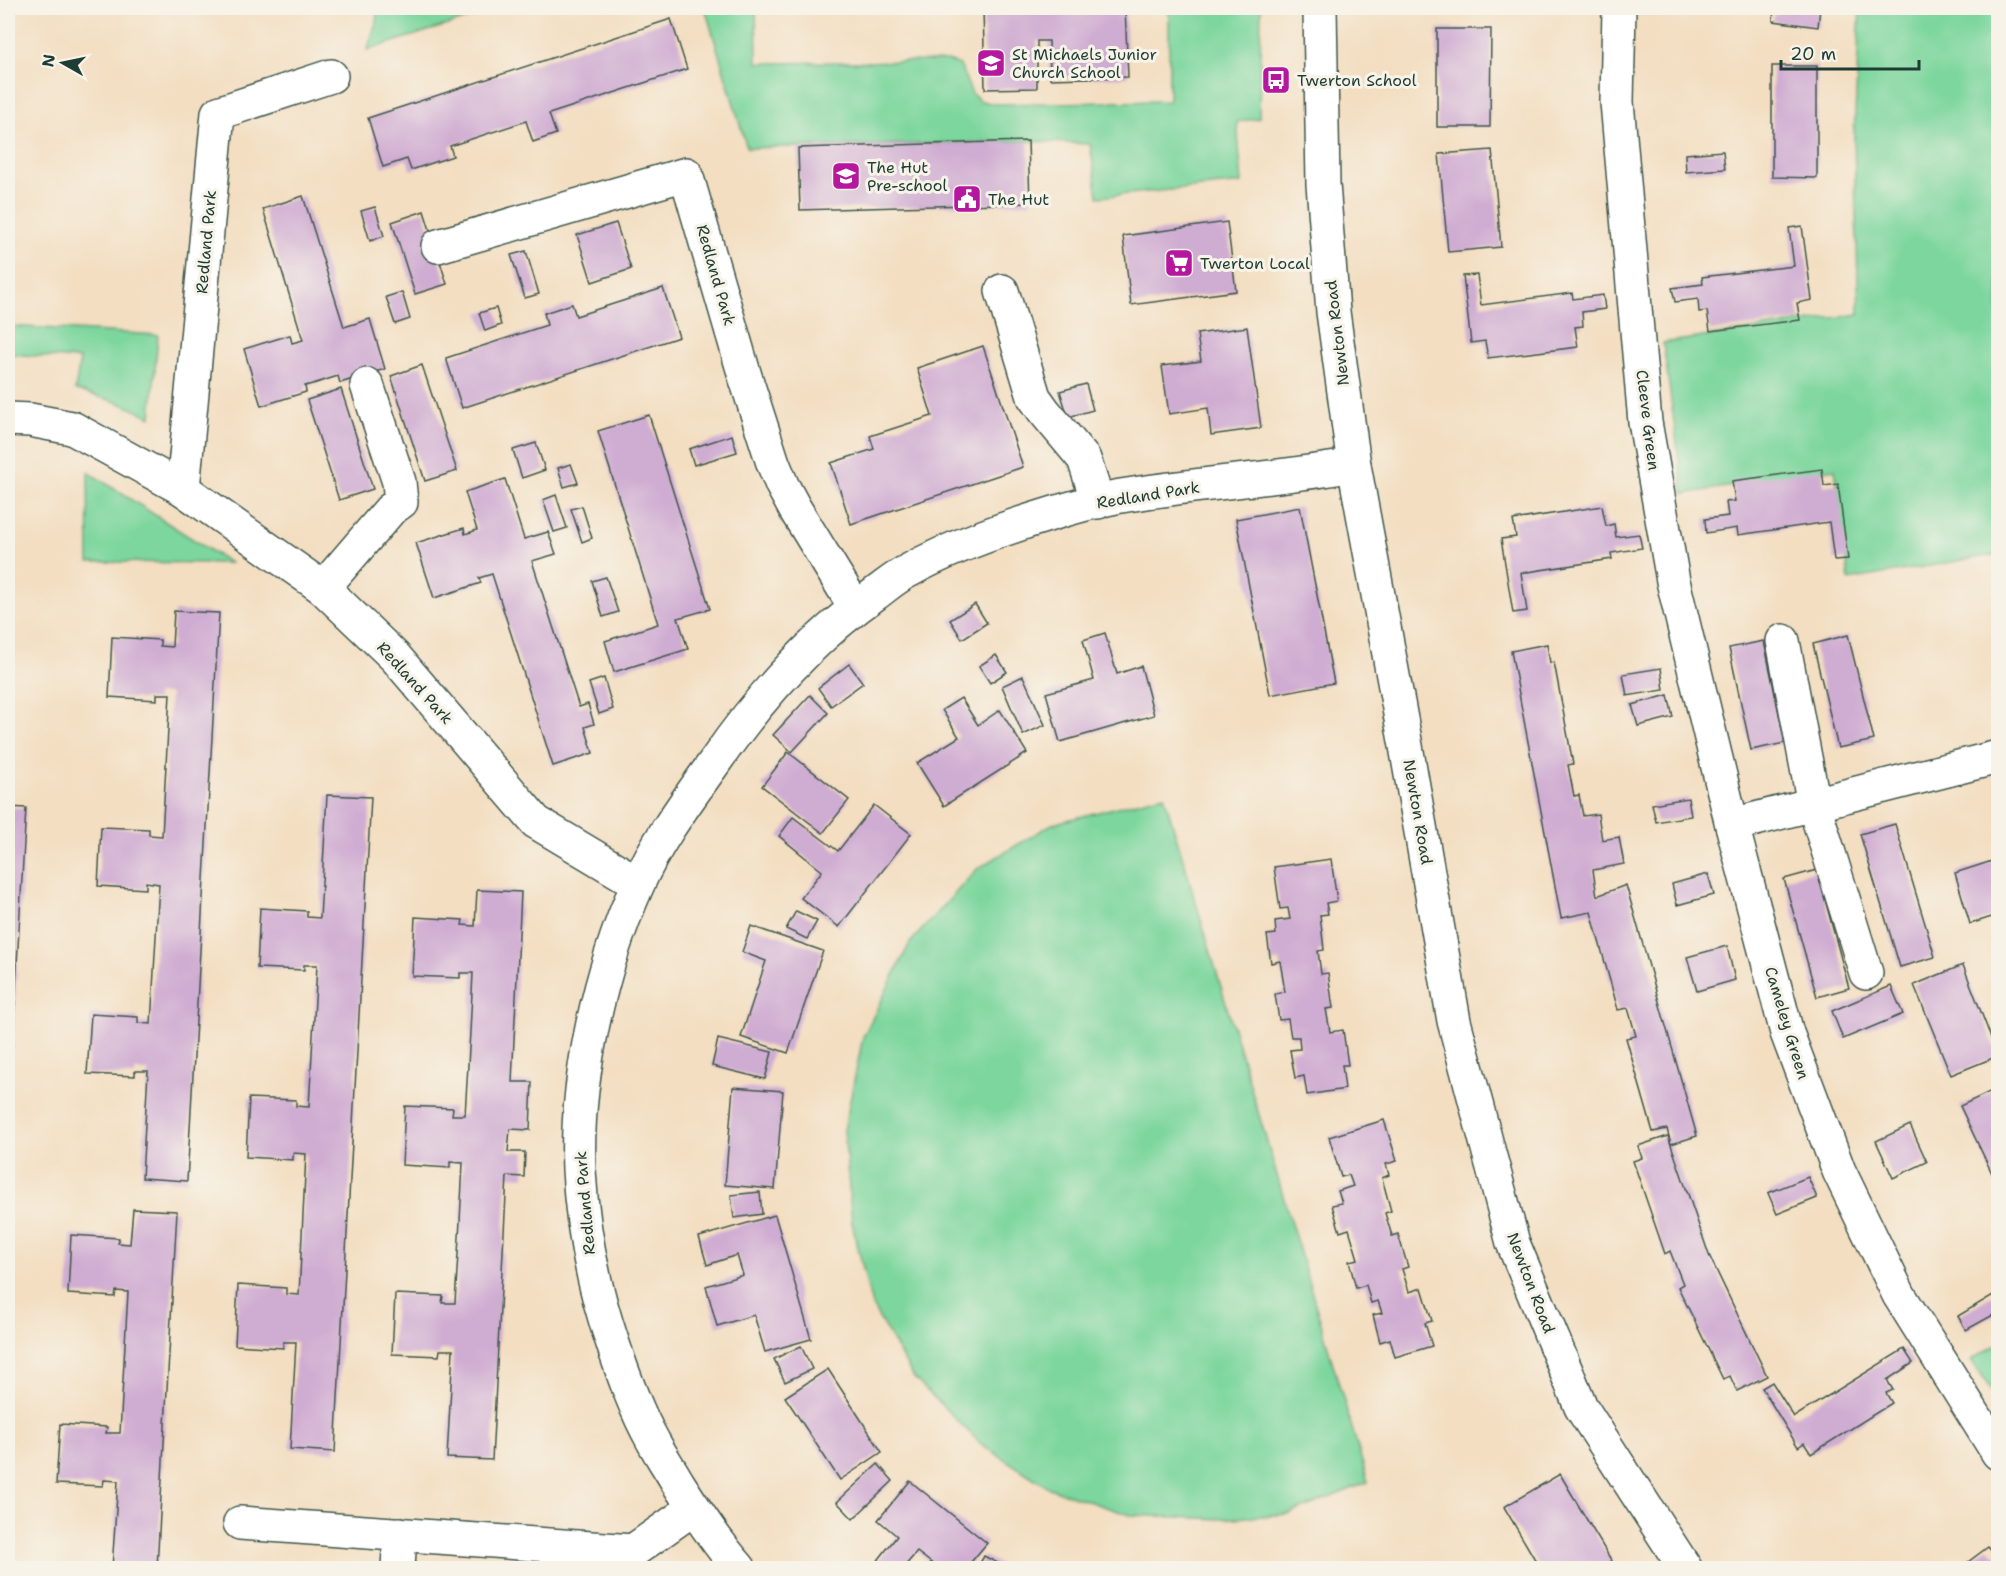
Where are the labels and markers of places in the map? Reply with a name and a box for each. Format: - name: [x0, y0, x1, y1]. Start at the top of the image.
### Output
- place label: St Michaels Junior Church School: [1012, 44, 1157, 83]
- school or university icon: St Michaels Junior Church School: [975, 47, 1007, 79]
- bus stop icon: Twerton School: [1260, 64, 1292, 96]
- place label: Twerton School: [1297, 70, 1417, 91]
- place label: The Hut Pre-school: [867, 157, 947, 196]
- school or university icon: The Hut Pre-school: [830, 160, 862, 192]
- public building icon: The Hut: [951, 183, 983, 215]
- place label: The Hut: [988, 189, 1049, 210]
- supermarket icon: Twerton Local: [1163, 247, 1195, 279]
- place label: Twerton Local: [1200, 253, 1310, 274]

